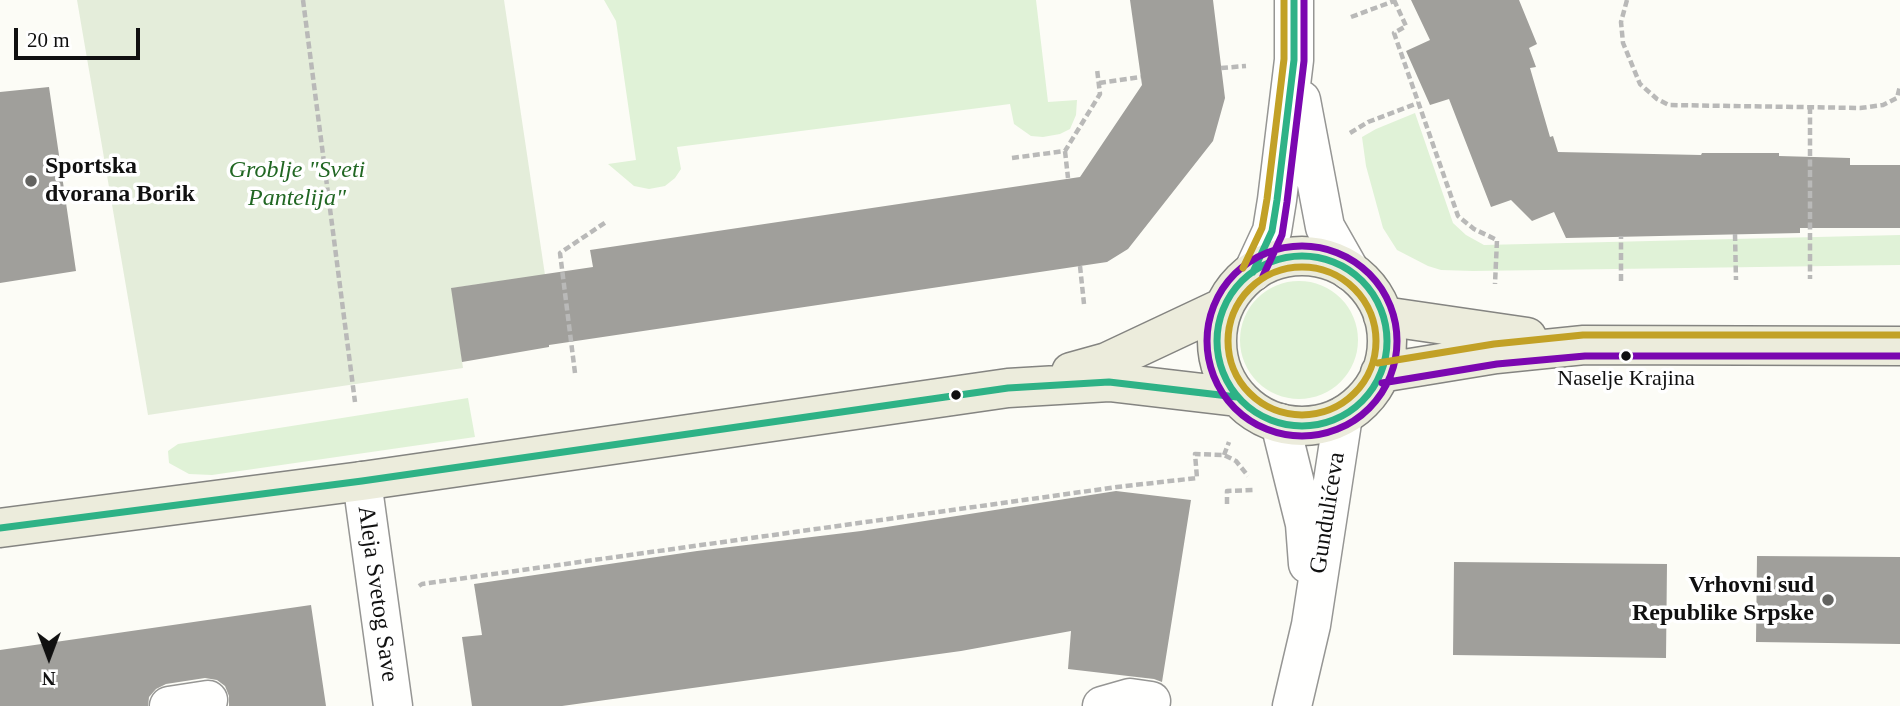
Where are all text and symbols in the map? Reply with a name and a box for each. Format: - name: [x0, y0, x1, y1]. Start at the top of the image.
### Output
- scale bar: [18, 14, 144, 58]
- text: 20 m: [27, 28, 70, 52]
- place label: Sportska dvorana Borik: [45, 153, 195, 209]
- park label: Groblje "Sveti Pantelija": [229, 157, 365, 213]
- marker: Sportska dvorana Borik: [23, 173, 39, 189]
- marker: Naselje Krajina: [1619, 349, 1633, 363]
- place label: Naselje Krajina: [1557, 366, 1695, 392]
- unlabelled marker: [949, 388, 963, 402]
- street label: Gundulićeva: [1304, 450, 1352, 576]
- street label: Aleja Svetog Save: [350, 504, 404, 684]
- place label: Vrhovni sud Republike Srpske: [1632, 572, 1814, 628]
- marker: Vrhovni sud Republike Srpske: [1820, 592, 1836, 608]
- north arrow: [14, 622, 84, 692]
- text: N: [42, 668, 56, 689]

